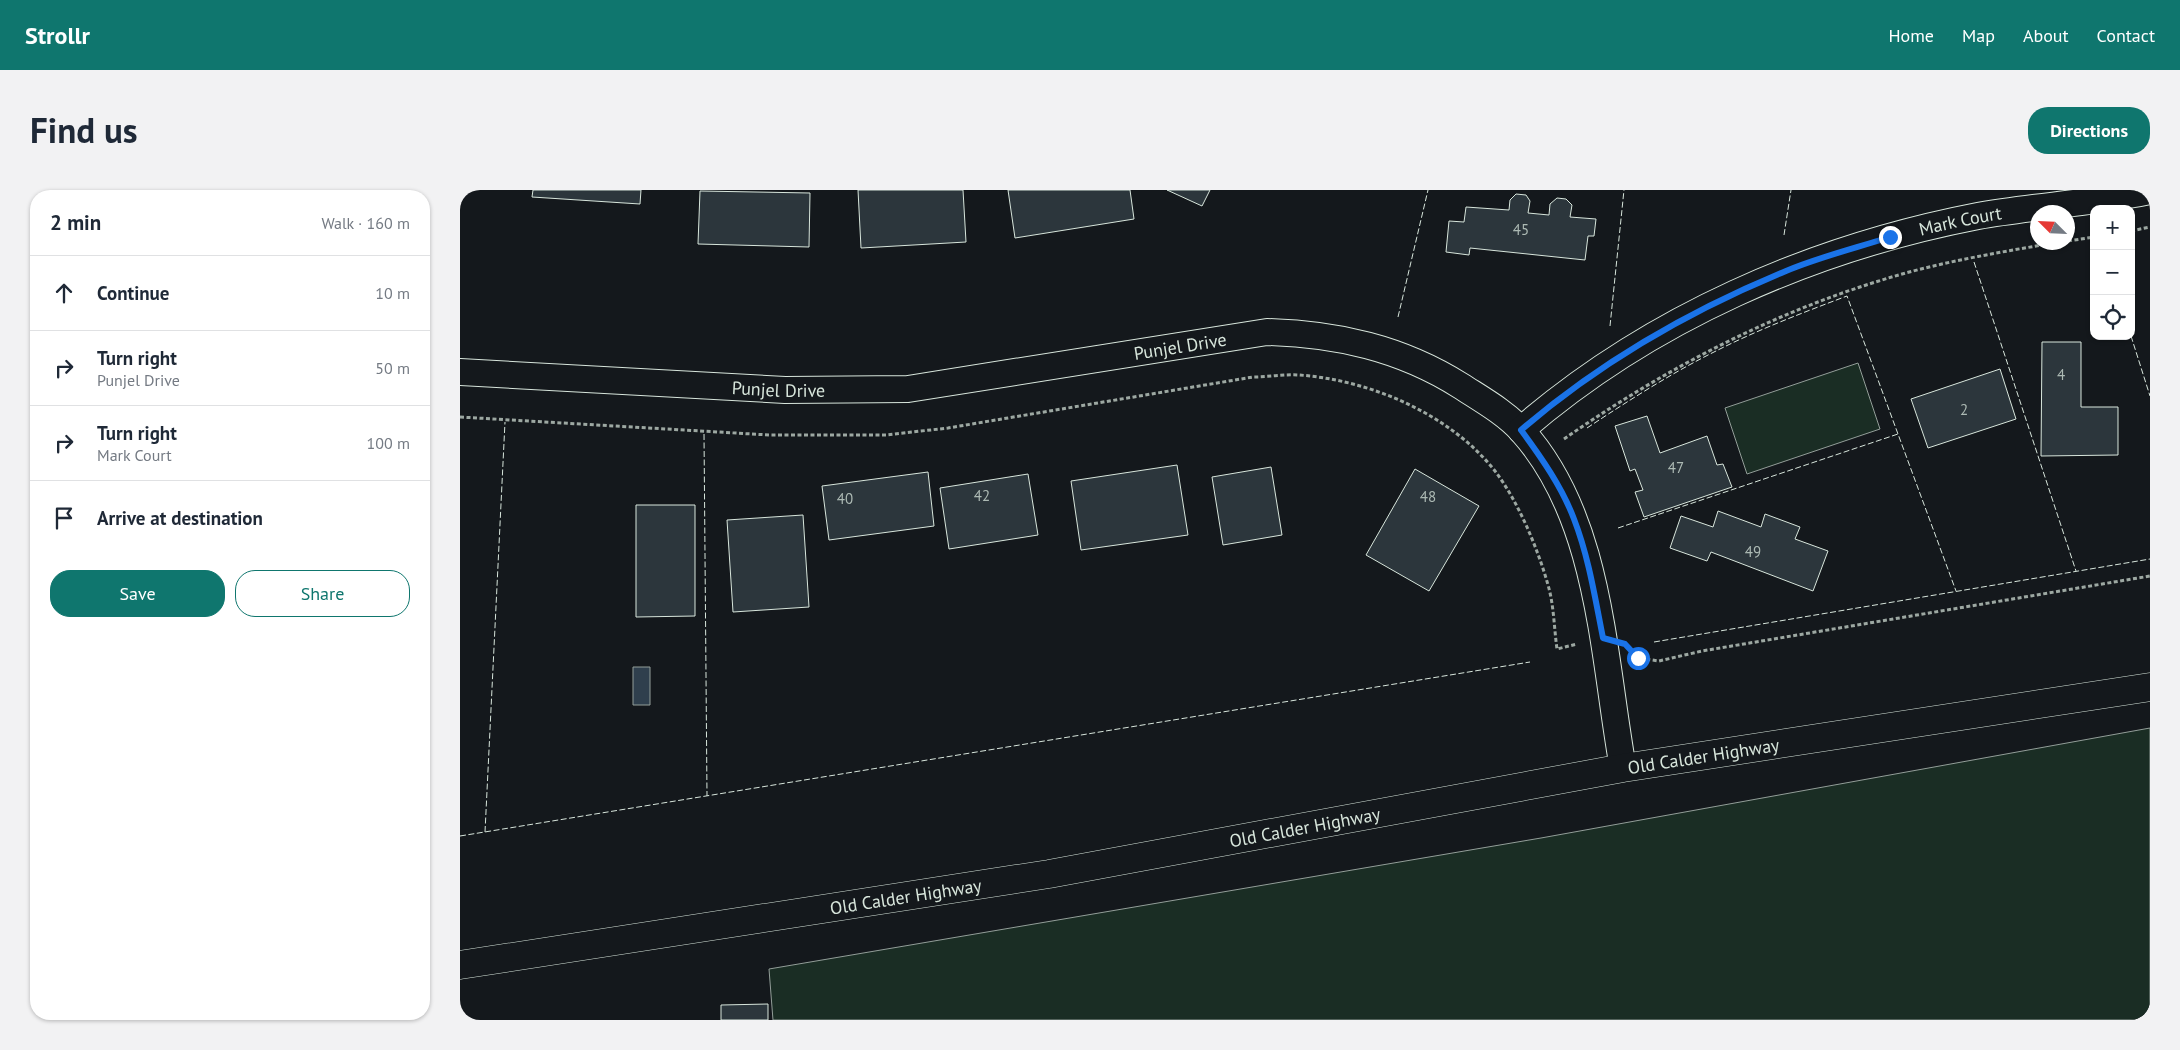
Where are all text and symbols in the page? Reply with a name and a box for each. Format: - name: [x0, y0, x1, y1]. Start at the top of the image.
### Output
- text: Strollr: [25, 20, 90, 51]
- text: Home: [1888, 24, 1934, 47]
- text: Map: [1962, 24, 1995, 47]
- text: About: [2023, 24, 2069, 47]
- text: Contact: [2097, 24, 2155, 47]
- text: Find us: [30, 107, 138, 153]
- button: Directions: [2028, 107, 2150, 154]
- street label: Mark Court: [1916, 201, 2003, 240]
- north arrow: [2030, 205, 2075, 250]
- map controls: [2090, 205, 2135, 340]
- button: +: [2090, 205, 2135, 250]
- text: 2 min: [50, 209, 101, 236]
- text: Walk · 160 m: [321, 213, 410, 233]
- house number: 45: [1513, 220, 1529, 239]
- route end: [1879, 226, 1902, 249]
- button: −: [2090, 250, 2135, 295]
- icon: ahead: [50, 279, 78, 307]
- text: Continue: [97, 281, 169, 305]
- text: 10 m: [375, 283, 410, 303]
- button: locate: [2090, 295, 2135, 340]
- street label: Punjel Drive: [1132, 327, 1228, 364]
- text: Turn right: [97, 346, 177, 370]
- icon: right: [50, 354, 78, 382]
- text: 50 m: [375, 358, 410, 378]
- house number: 4: [2057, 365, 2065, 384]
- text: Punjel Drive: [97, 370, 180, 390]
- street label: Punjel Drive: [731, 376, 825, 402]
- house number: 2: [1960, 400, 1968, 419]
- text: Turn right: [97, 421, 177, 445]
- icon: right: [50, 429, 78, 457]
- text: 100 m: [367, 433, 410, 453]
- text: Mark Court: [97, 445, 172, 465]
- house number: 47: [1668, 458, 1684, 477]
- house number: 42: [974, 486, 990, 505]
- house number: 48: [1420, 487, 1436, 506]
- house number: 40: [837, 489, 853, 508]
- icon: arrive: [50, 504, 78, 532]
- text: Arrive at destination: [97, 506, 263, 530]
- house number: 49: [1745, 542, 1761, 561]
- button: Save: [50, 570, 225, 617]
- button: Share: [235, 570, 410, 617]
- route start: [1627, 647, 1650, 670]
- street label: Old Calder Highway: [1626, 733, 1781, 779]
- street label: Old Calder Highway: [1227, 801, 1383, 852]
- street label: Old Calder Highway: [828, 873, 984, 919]

